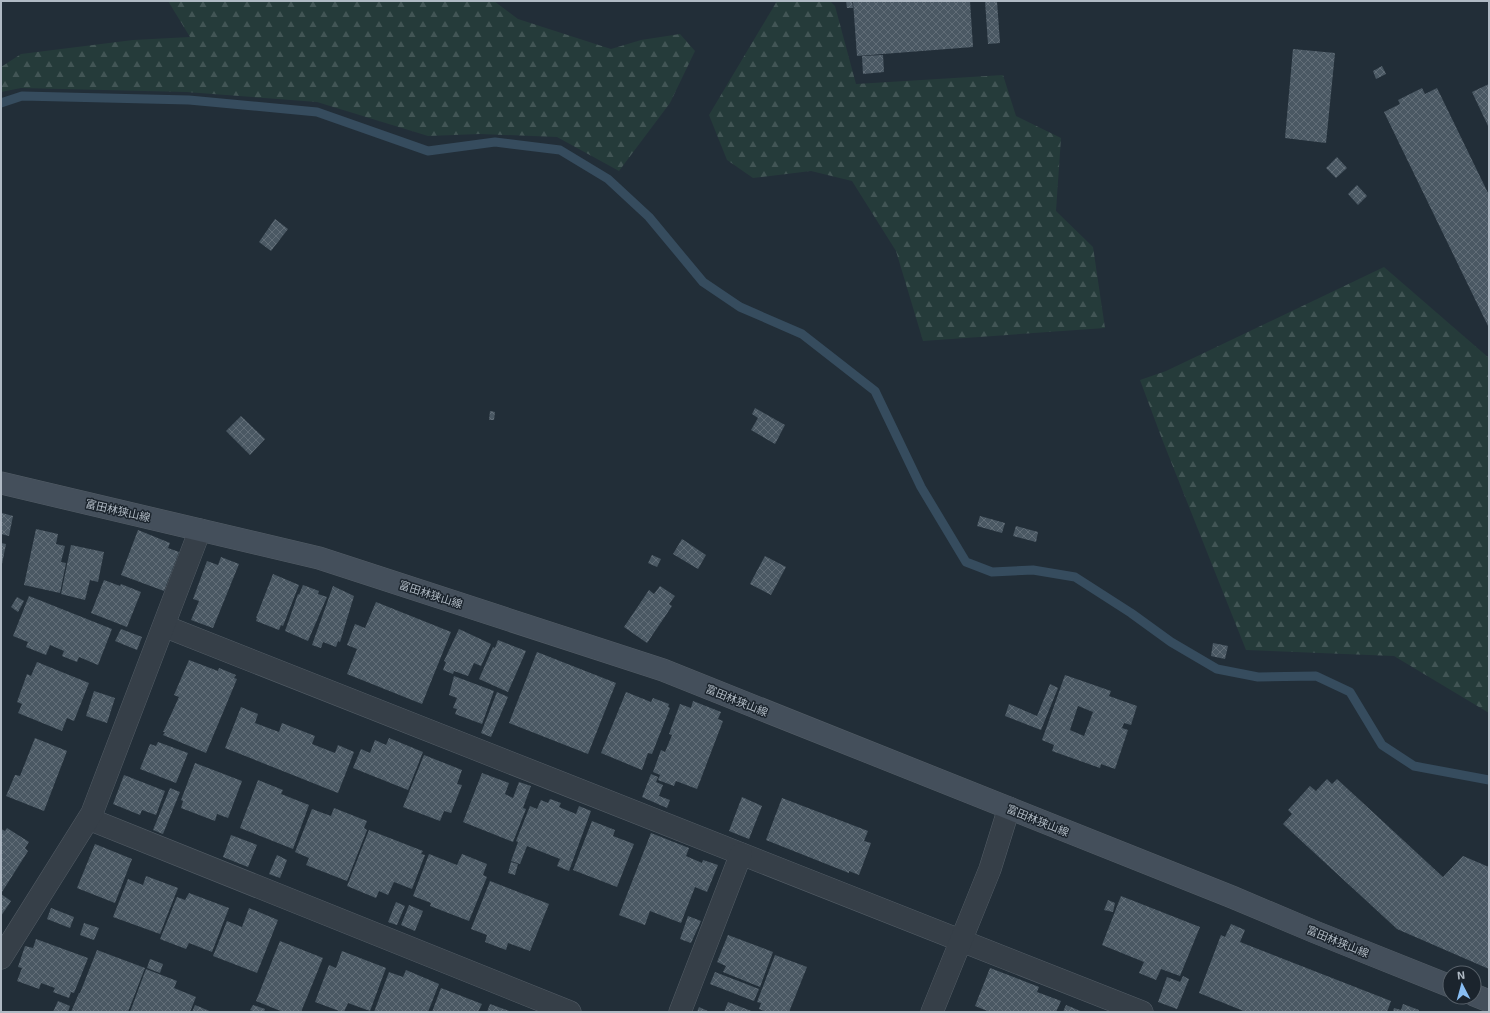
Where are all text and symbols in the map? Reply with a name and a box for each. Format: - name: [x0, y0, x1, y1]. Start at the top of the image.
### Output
- street label: 富田林狭山線: [84, 496, 152, 524]
- street label: 富田林狭山線: [398, 578, 464, 610]
- street label: 富田林狭山線: [704, 682, 770, 718]
- street label: 富田林狭山線: [1005, 802, 1071, 838]
- street label: 富田林狭山線: [1305, 923, 1371, 959]
- north arrow: [1442, 965, 1482, 1005]
- text: N: [1456, 968, 1466, 981]

